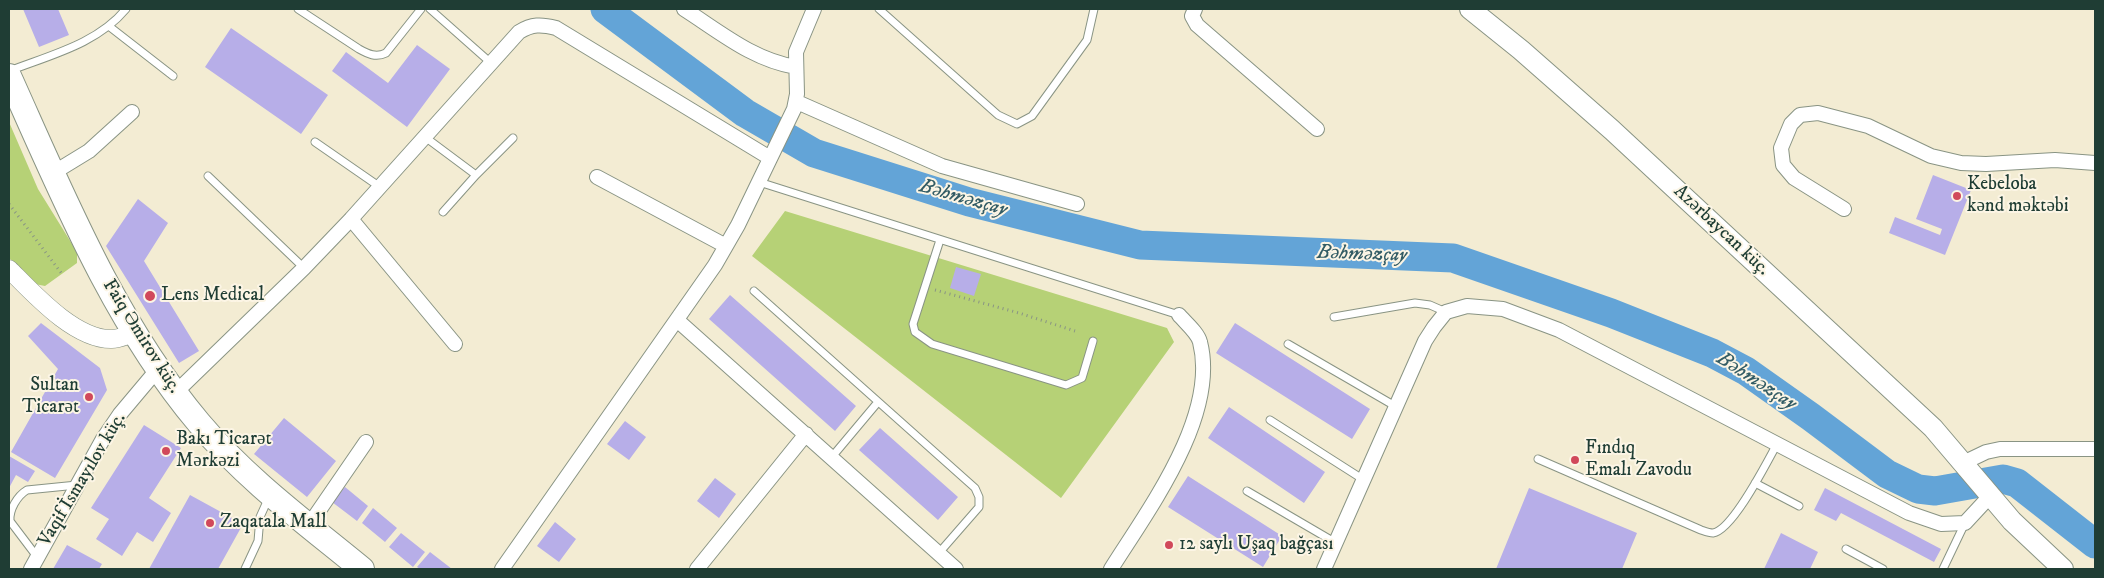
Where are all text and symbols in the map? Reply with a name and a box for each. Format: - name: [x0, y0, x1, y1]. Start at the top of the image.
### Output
- place label: Kebeloba kənd məktəbi: [1967, 174, 2069, 218]
- water label: Bəhməzçay: [917, 175, 1009, 223]
- street label: Azərbaycan küç.: [1668, 181, 1774, 281]
- marker: Kebeloba kənd məktəbi: [1951, 190, 1963, 202]
- water label: Bəhməzçay: [1317, 241, 1407, 269]
- street label: Faiq Əmirov küç.: [97, 276, 185, 398]
- place label: Lens Medical: [161, 285, 264, 307]
- marker: Lens Medical: [143, 289, 157, 303]
- water label: Bəhməzçay: [1712, 347, 1800, 417]
- place label: Sultan Ticarət: [22, 375, 79, 419]
- marker: Sultan Ticarət: [83, 391, 95, 403]
- street label: Vaqif İsmayılov küç.: [34, 409, 132, 551]
- place label: Bakı Ticarət Mərkəzi: [176, 429, 272, 473]
- place label: Fındıq Emalı Zavodu: [1585, 438, 1692, 482]
- marker: Bakı Ticarət Mərkəzi: [160, 445, 172, 457]
- marker: Fındıq Emalı Zavodu: [1569, 454, 1581, 466]
- place label: Zaqatala Mall: [220, 512, 327, 534]
- marker: Zaqatala Mall: [204, 517, 216, 529]
- place label: 12 saylı Uşaq bağçası: [1179, 534, 1333, 556]
- marker: 12 saylı Uşaq bağçası: [1163, 539, 1175, 551]

